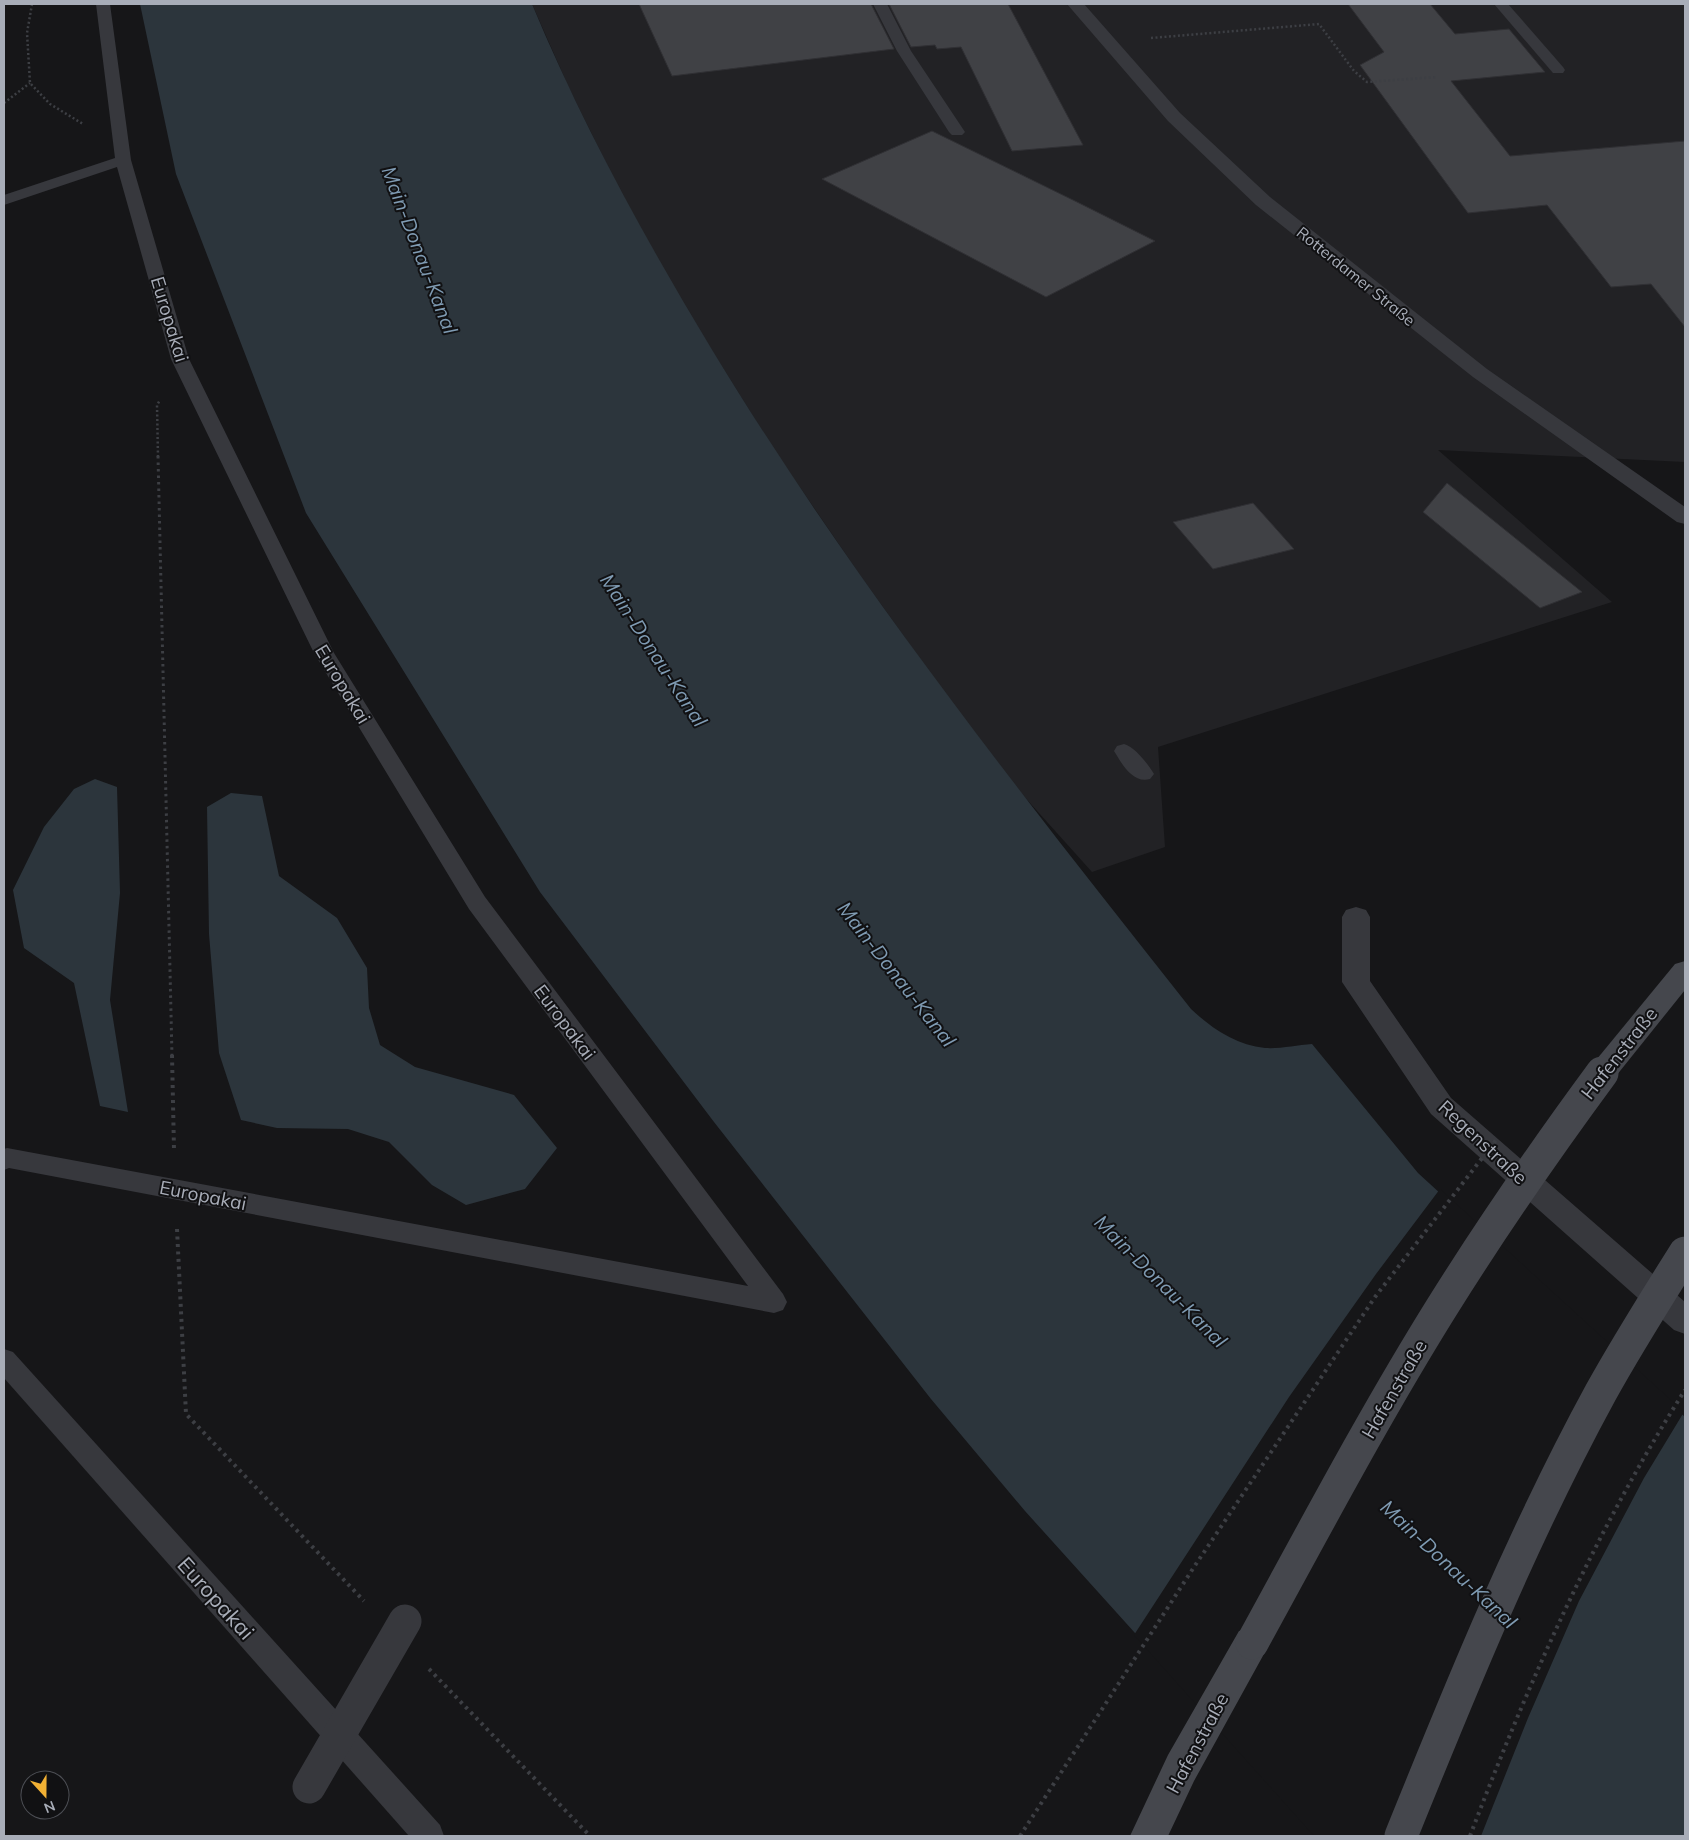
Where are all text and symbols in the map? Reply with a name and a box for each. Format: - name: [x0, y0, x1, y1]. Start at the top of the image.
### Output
- water label: Main-Donau-Kanal: [377, 163, 464, 338]
- street label: Rotterdamer Straße: [1293, 222, 1419, 330]
- street label: Europakai: [146, 273, 194, 365]
- water label: Main-Donau-Kanal: [595, 569, 713, 731]
- street label: Europakai: [310, 640, 376, 728]
- water label: Main-Donau-Kanal: [832, 896, 962, 1052]
- street label: Europakai: [529, 980, 601, 1064]
- street label: Hafenstraße: [1576, 1002, 1662, 1104]
- street label: Regenstraße: [1434, 1095, 1532, 1189]
- street label: Europakai: [157, 1175, 249, 1215]
- water label: Main-Donau-Kanal: [1089, 1209, 1233, 1353]
- street label: Hafenstraße: [1356, 1335, 1432, 1443]
- water label: Main-Donau-Kanal: [1376, 1494, 1523, 1634]
- street label: Europakai: [171, 1551, 261, 1645]
- street label: Hafenstraße: [1161, 1689, 1233, 1797]
- north arrow: [20, 1770, 70, 1820]
- text: N: [41, 1797, 58, 1817]

